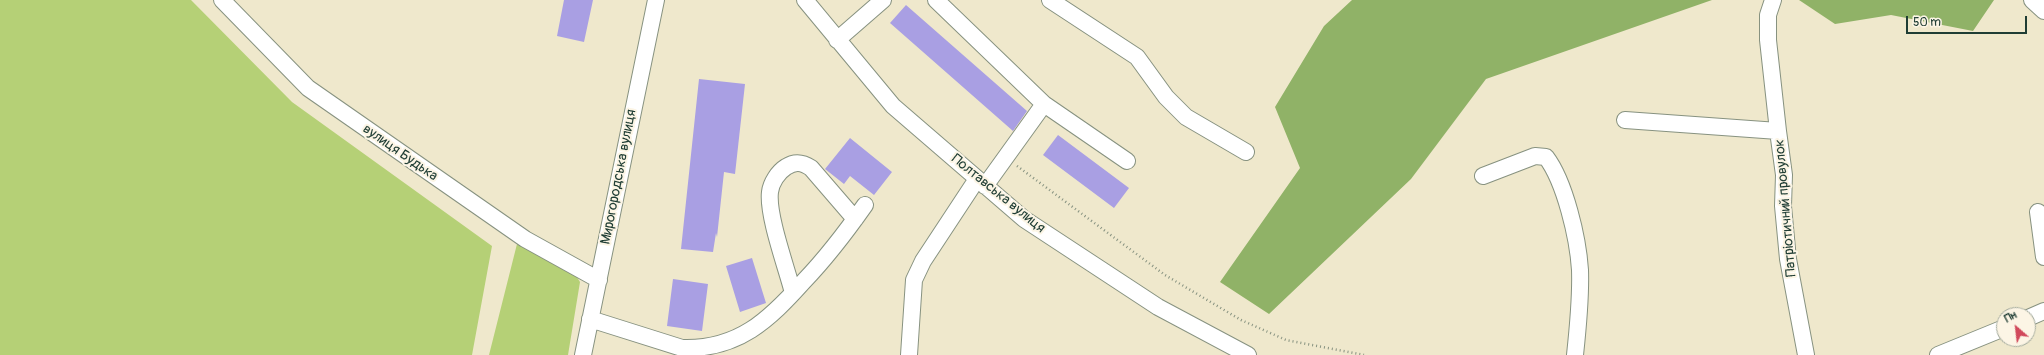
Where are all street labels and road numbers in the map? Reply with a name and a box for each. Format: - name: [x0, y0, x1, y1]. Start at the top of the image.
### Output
- street label: Мирогородська вулиця: [598, 108, 640, 246]
- street label: вулиця Будька: [359, 121, 441, 185]
- street label: Патріотичний провулок: [1772, 139, 1800, 277]
- street label: Полтавська вулиця: [948, 151, 1048, 237]

